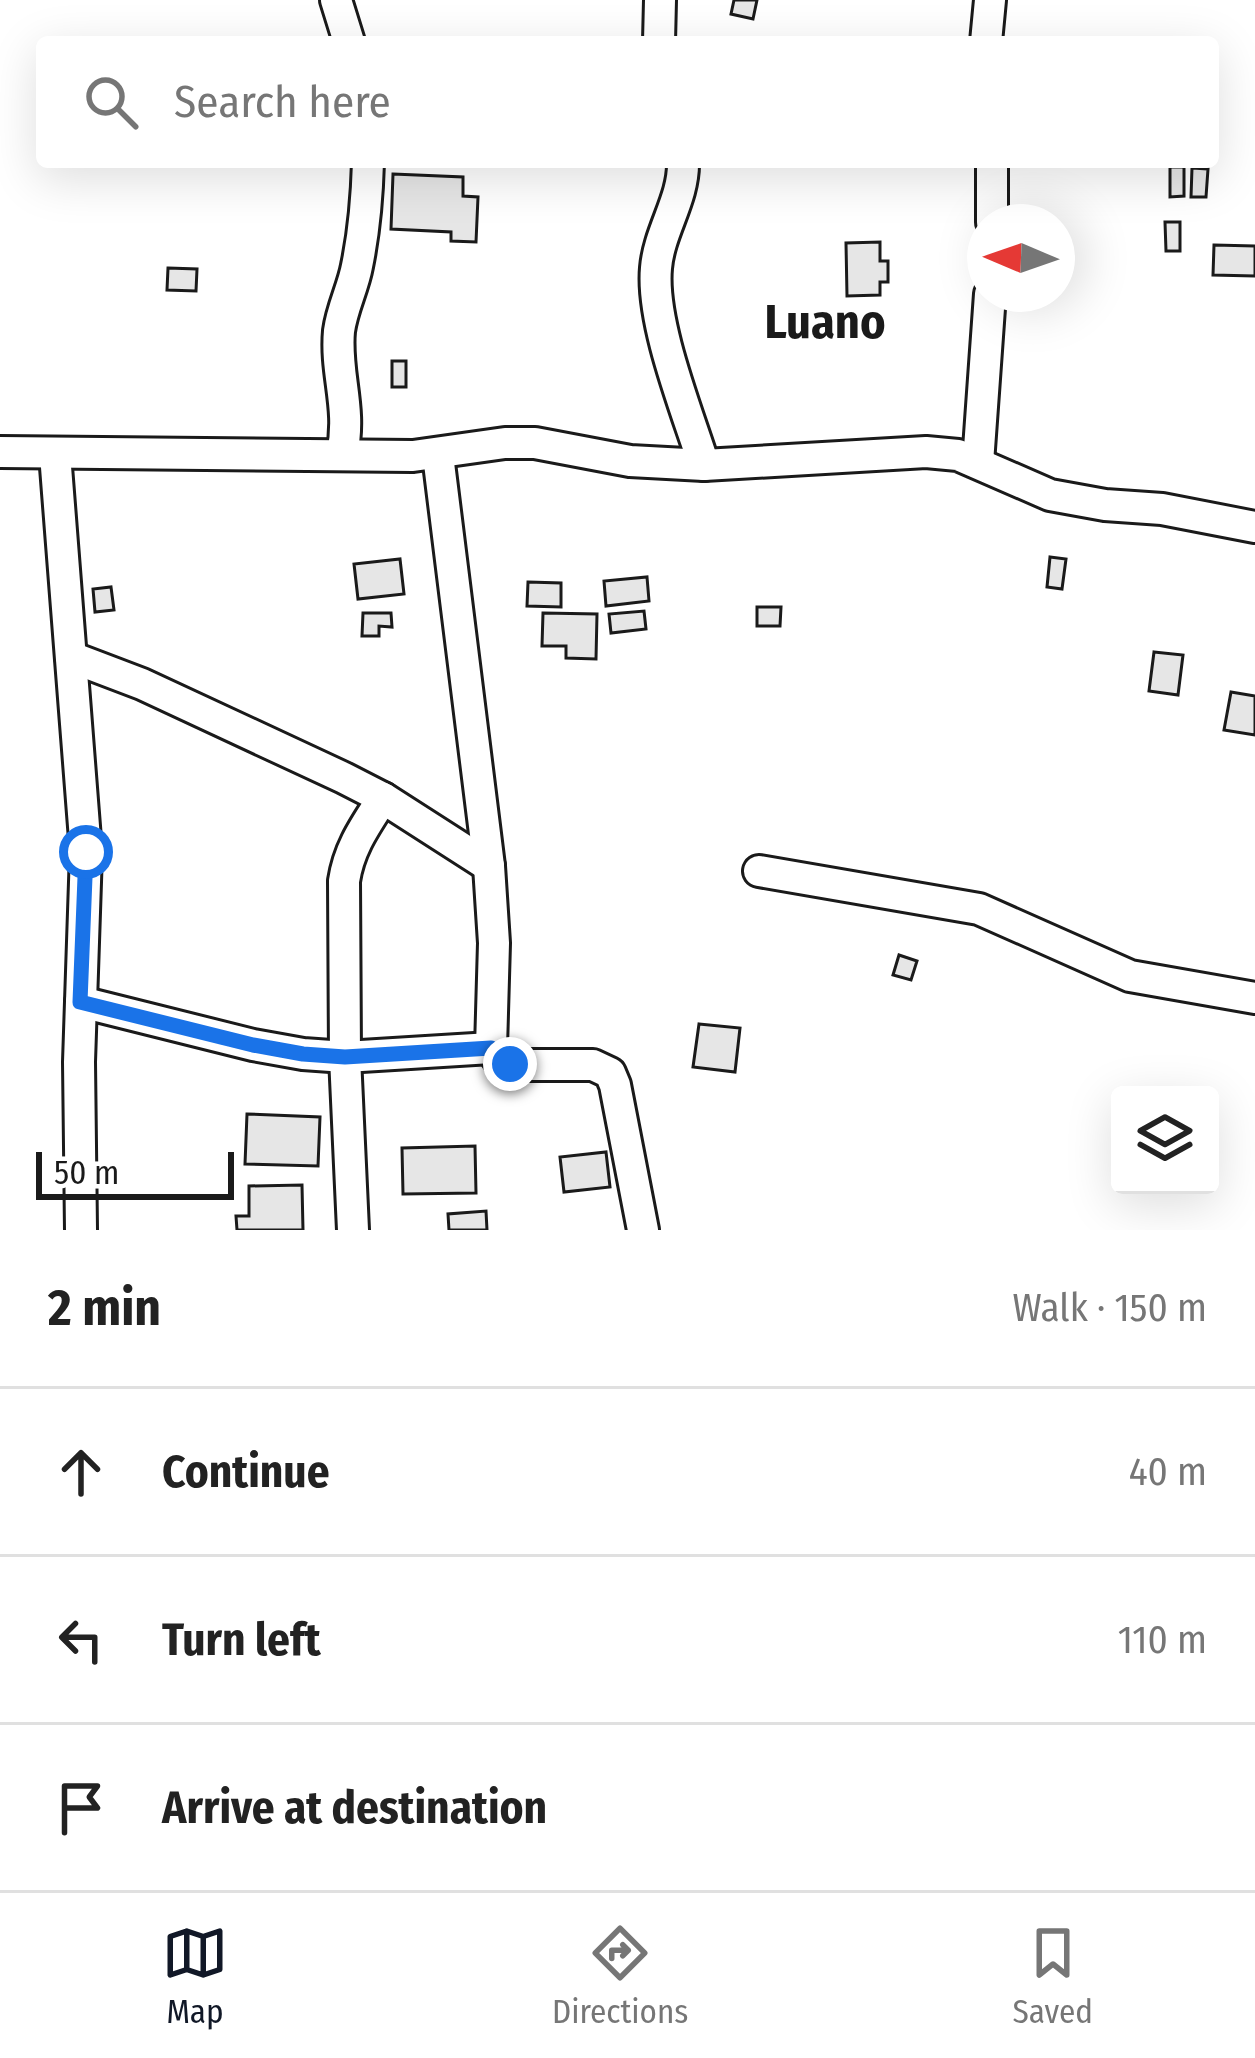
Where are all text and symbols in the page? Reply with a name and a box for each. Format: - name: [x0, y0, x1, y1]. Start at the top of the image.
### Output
- search box: [36, 36, 1219, 168]
- icon: search: [78, 69, 144, 135]
- text: Search here: [174, 75, 391, 129]
- north arrow: [967, 204, 1075, 312]
- district label: Luano: [764, 293, 886, 351]
- route start: [59, 825, 113, 879]
- route end: [483, 1037, 537, 1091]
- map controls: [1111, 1086, 1219, 1194]
- button: layers: [1111, 1086, 1219, 1194]
- scale bar: [36, 1146, 234, 1199]
- text: 50 m: [54, 1153, 119, 1193]
- text: 2 min: [48, 1277, 161, 1339]
- text: Walk · 150 m: [1013, 1285, 1207, 1331]
- icon: ahead: [48, 1439, 114, 1505]
- text: Continue: [162, 1445, 330, 1499]
- text: 40 m: [1129, 1449, 1207, 1495]
- icon: left: [48, 1607, 114, 1673]
- text: Turn left: [162, 1613, 321, 1667]
- text: 110 m: [1118, 1617, 1207, 1663]
- icon: arrive: [48, 1775, 114, 1841]
- text: Arrive at destination: [162, 1781, 547, 1835]
- tab: Map: [162, 1920, 228, 2032]
- tab: Directions: [552, 1920, 688, 2032]
- tab: Saved: [1012, 1920, 1093, 2032]

